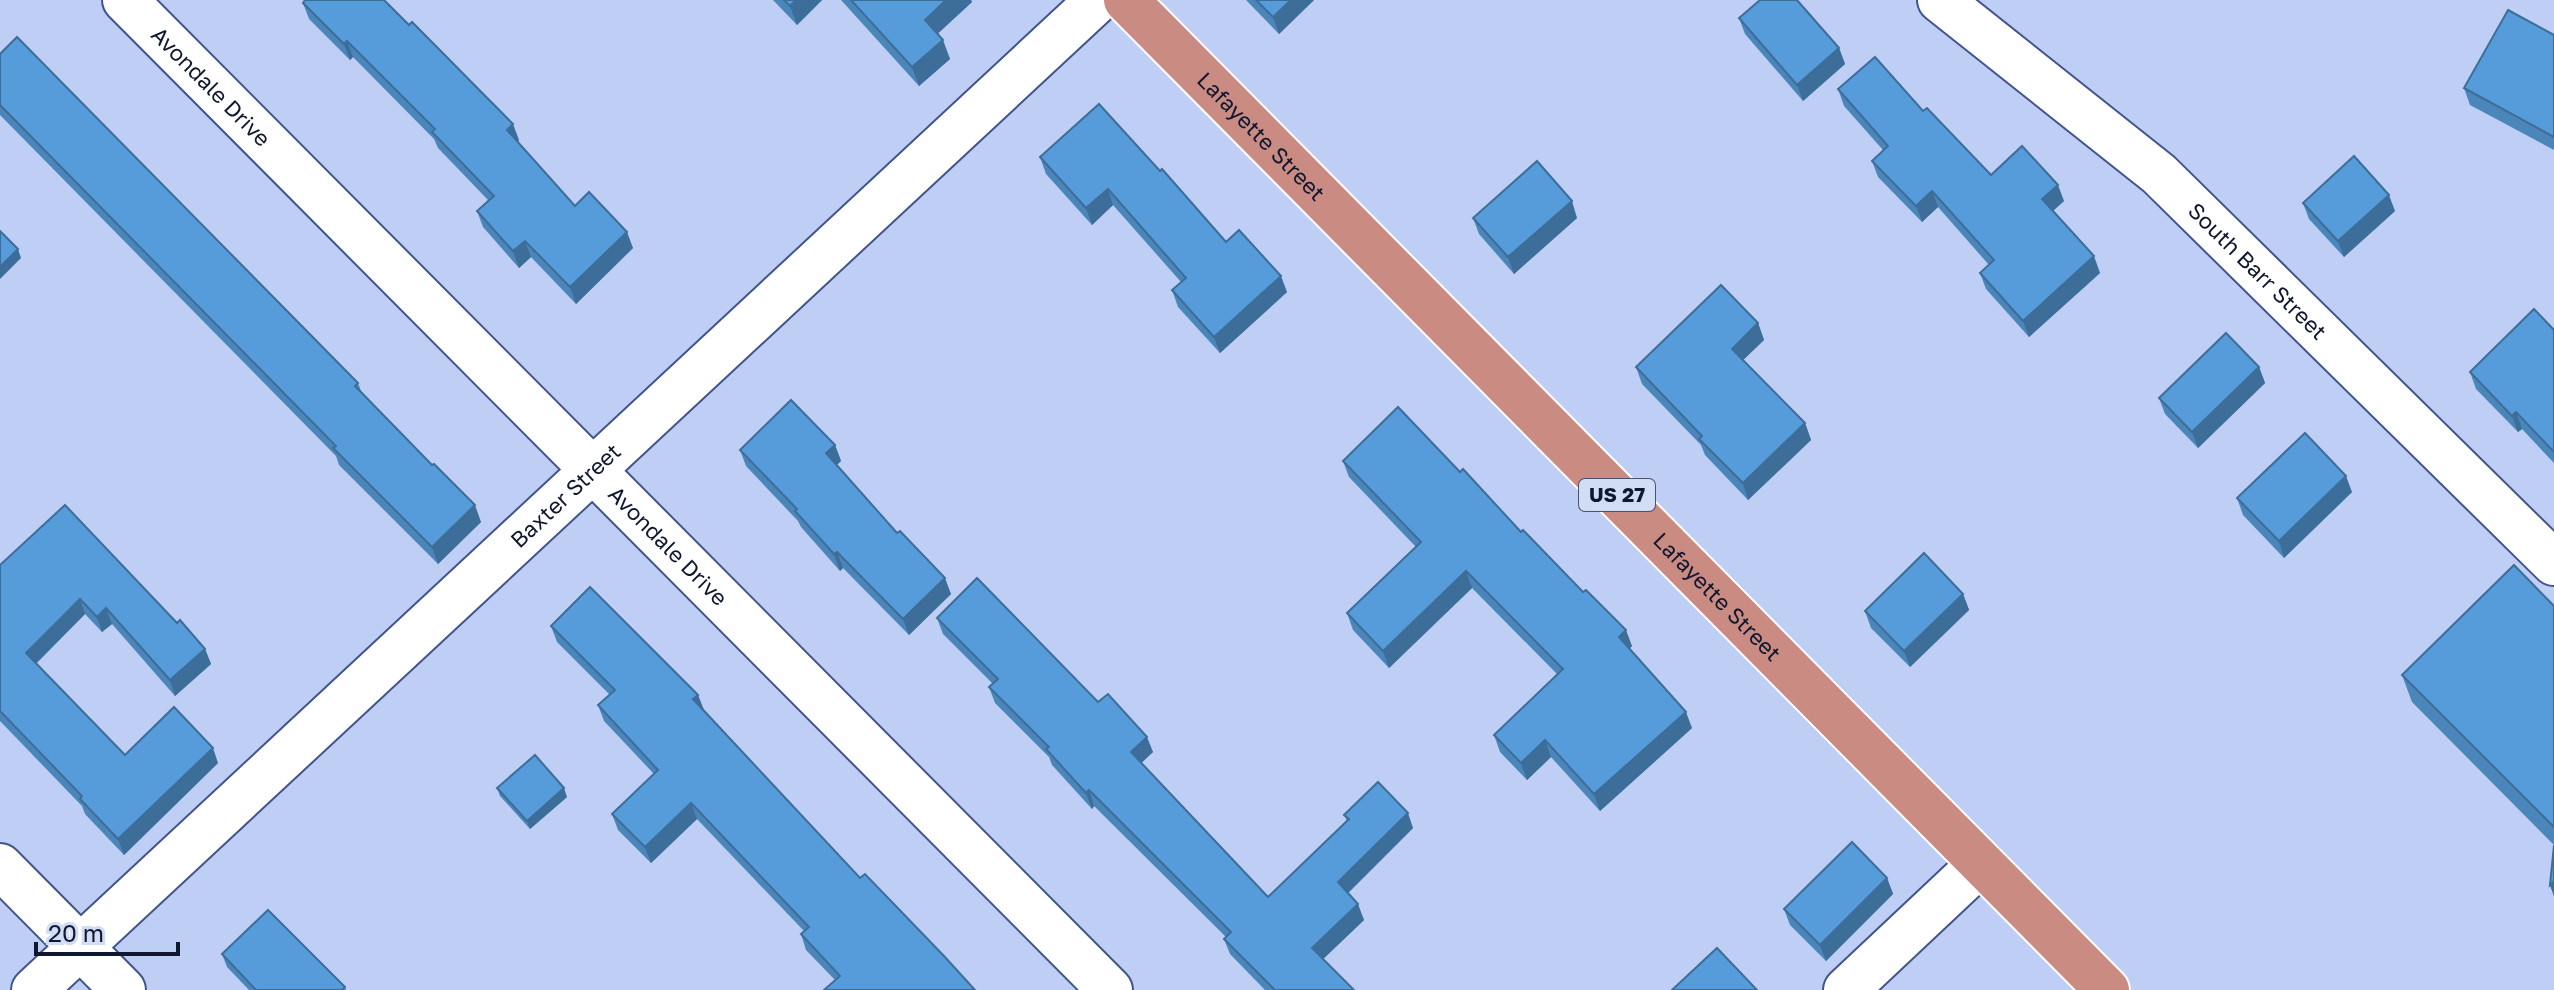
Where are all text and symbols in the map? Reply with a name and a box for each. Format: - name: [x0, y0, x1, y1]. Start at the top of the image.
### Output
- street label: Avondale Drive: [146, 21, 277, 152]
- street label: Lafayette Street: [1192, 66, 1331, 206]
- street label: South Barr Street: [2183, 197, 2333, 345]
- street label: Baxter Street: [505, 437, 626, 553]
- road number: US 27: [1579, 479, 1655, 511]
- street label: Avondale Drive: [603, 480, 734, 611]
- street label: Lafayette Street: [1648, 526, 1787, 666]
- scale bar: [36, 906, 178, 956]
- text: 20 m: [48, 918, 104, 947]

